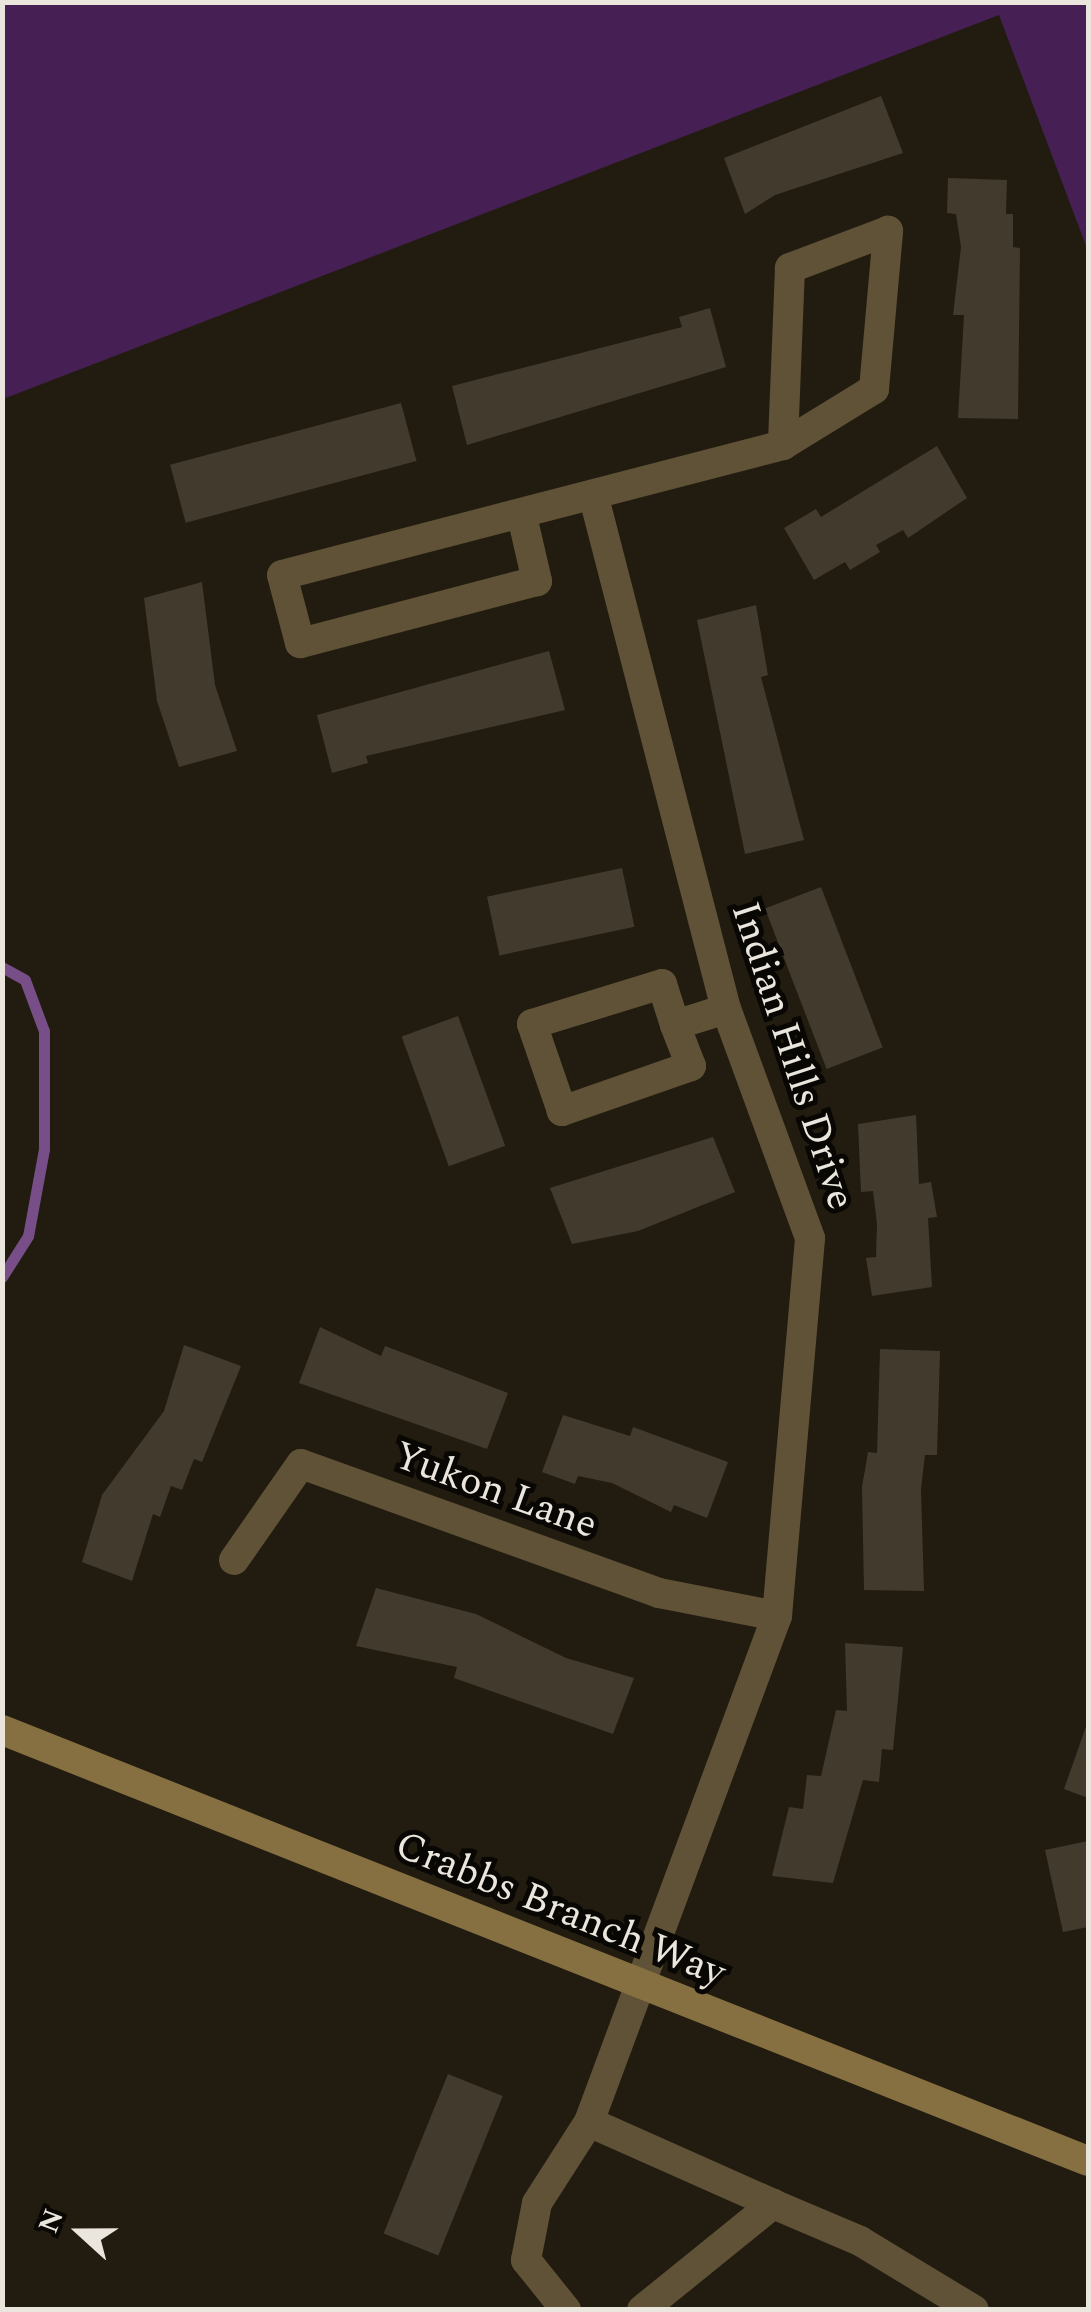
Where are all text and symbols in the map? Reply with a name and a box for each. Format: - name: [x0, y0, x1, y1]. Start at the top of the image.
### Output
- street label: Indian Hills Drive: [720, 896, 864, 1216]
- street label: Yukon Lane: [387, 1432, 603, 1550]
- street label: Crabbs Branch Way: [388, 1822, 732, 1998]
- north arrow: [30, 2182, 130, 2282]
- text: N: [27, 2203, 76, 2239]

